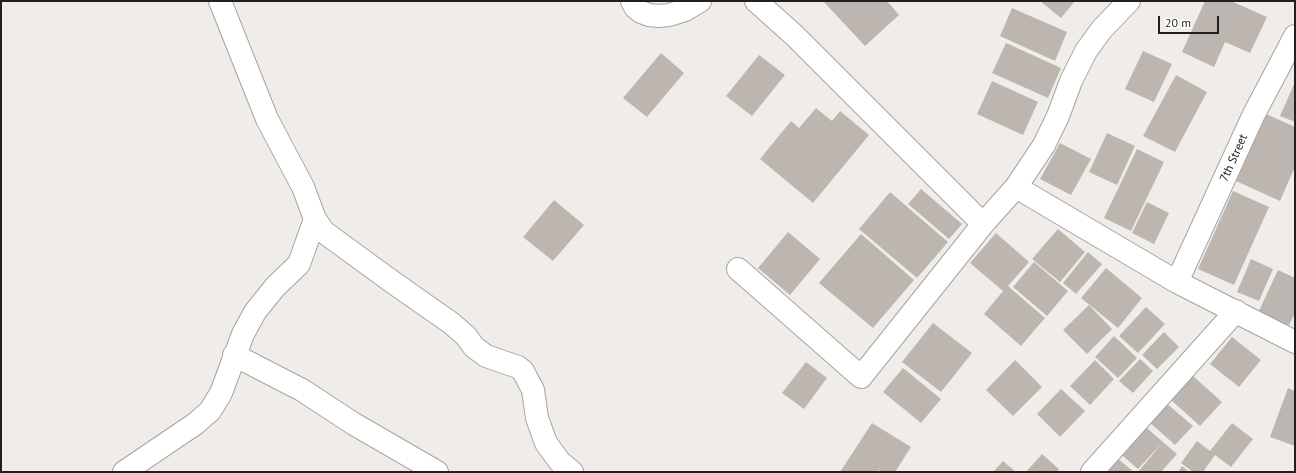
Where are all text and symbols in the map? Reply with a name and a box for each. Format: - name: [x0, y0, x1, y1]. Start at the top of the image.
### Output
- scale bar: [1160, 8, 1221, 34]
- text: 20 m: [1165, 15, 1191, 30]
- street label: 7th Street: [1217, 132, 1251, 184]

